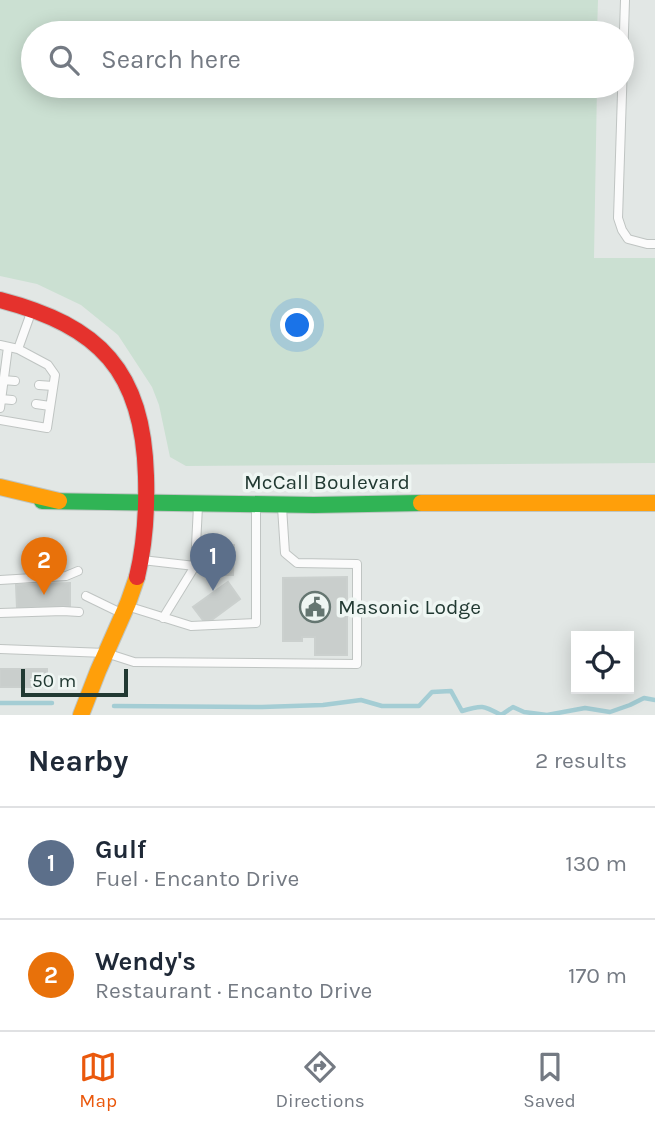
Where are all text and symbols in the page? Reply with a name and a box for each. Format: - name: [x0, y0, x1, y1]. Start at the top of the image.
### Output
- search box: [21, 21, 634, 98]
- icon: search: [45, 41, 83, 79]
- text: Search here: [101, 44, 241, 75]
- your location: [280, 308, 314, 342]
- street label: McCall Boulevard: [244, 470, 410, 494]
- pin: 1: [190, 533, 236, 591]
- pin: 2: [21, 537, 67, 595]
- public building icon: Masonic Lodge: [298, 590, 332, 624]
- place label: Masonic Lodge: [338, 595, 481, 619]
- map controls: [571, 631, 634, 694]
- button: locate: [571, 631, 634, 694]
- scale bar: [21, 666, 128, 698]
- text: 50 m: [32, 670, 76, 692]
- text: Nearby: [28, 743, 128, 779]
- text: 2 results: [535, 747, 627, 774]
- text: Gulf: [95, 834, 146, 865]
- text: 1: [47, 850, 55, 877]
- text: 130 m: [565, 850, 627, 877]
- text: Fuel · Encanto Drive: [95, 865, 299, 892]
- text: Wendy's: [95, 946, 196, 977]
- text: 2: [44, 962, 58, 989]
- text: 170 m: [568, 962, 627, 989]
- text: Restaurant · Encanto Drive: [95, 977, 372, 1004]
- tab: Map: [79, 1048, 117, 1112]
- tab: Directions: [276, 1048, 365, 1112]
- tab: Saved: [523, 1048, 576, 1112]

